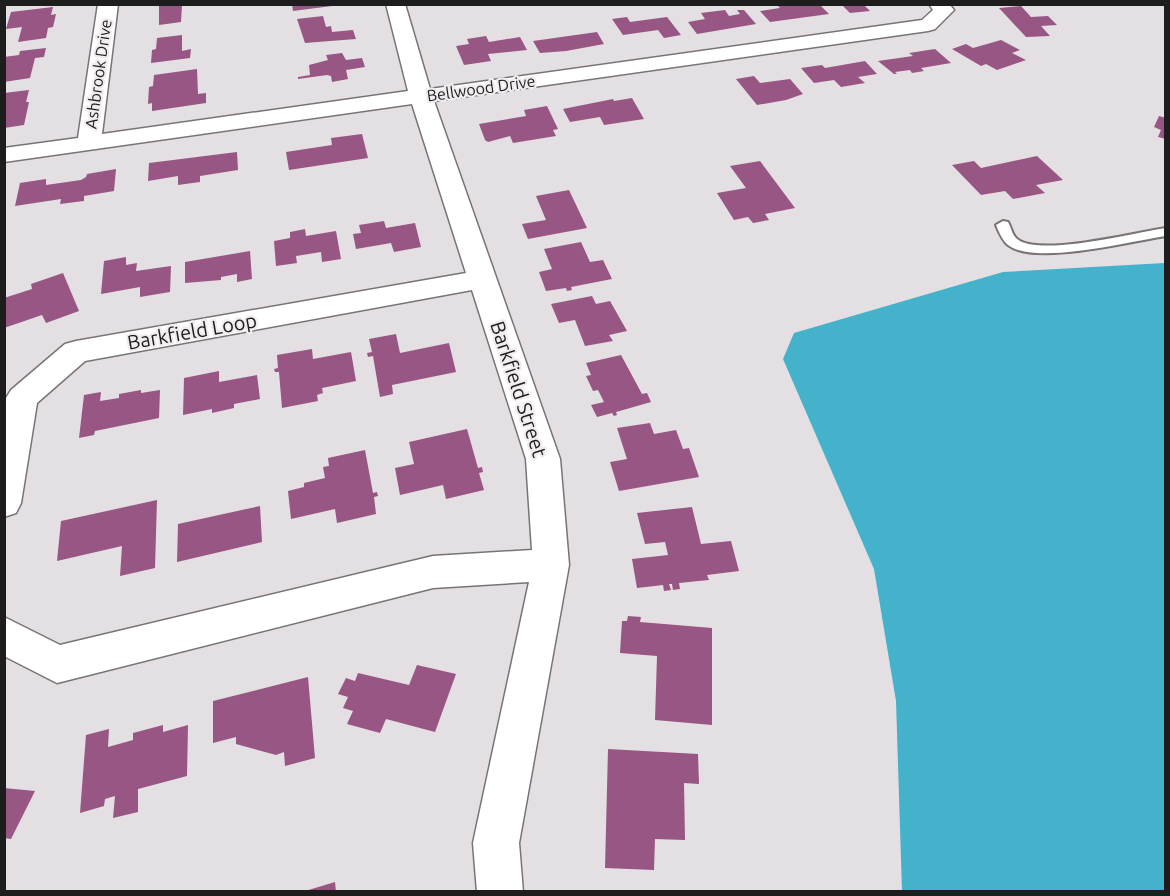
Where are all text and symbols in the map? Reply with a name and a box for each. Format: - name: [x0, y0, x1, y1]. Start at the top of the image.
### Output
- street label: Ashbrook Drive: [81, 18, 115, 130]
- street label: Bellwood Drive: [426, 71, 536, 105]
- street label: Barkfield Loop: [126, 308, 258, 354]
- street label: Barkfield Street: [486, 318, 552, 460]

